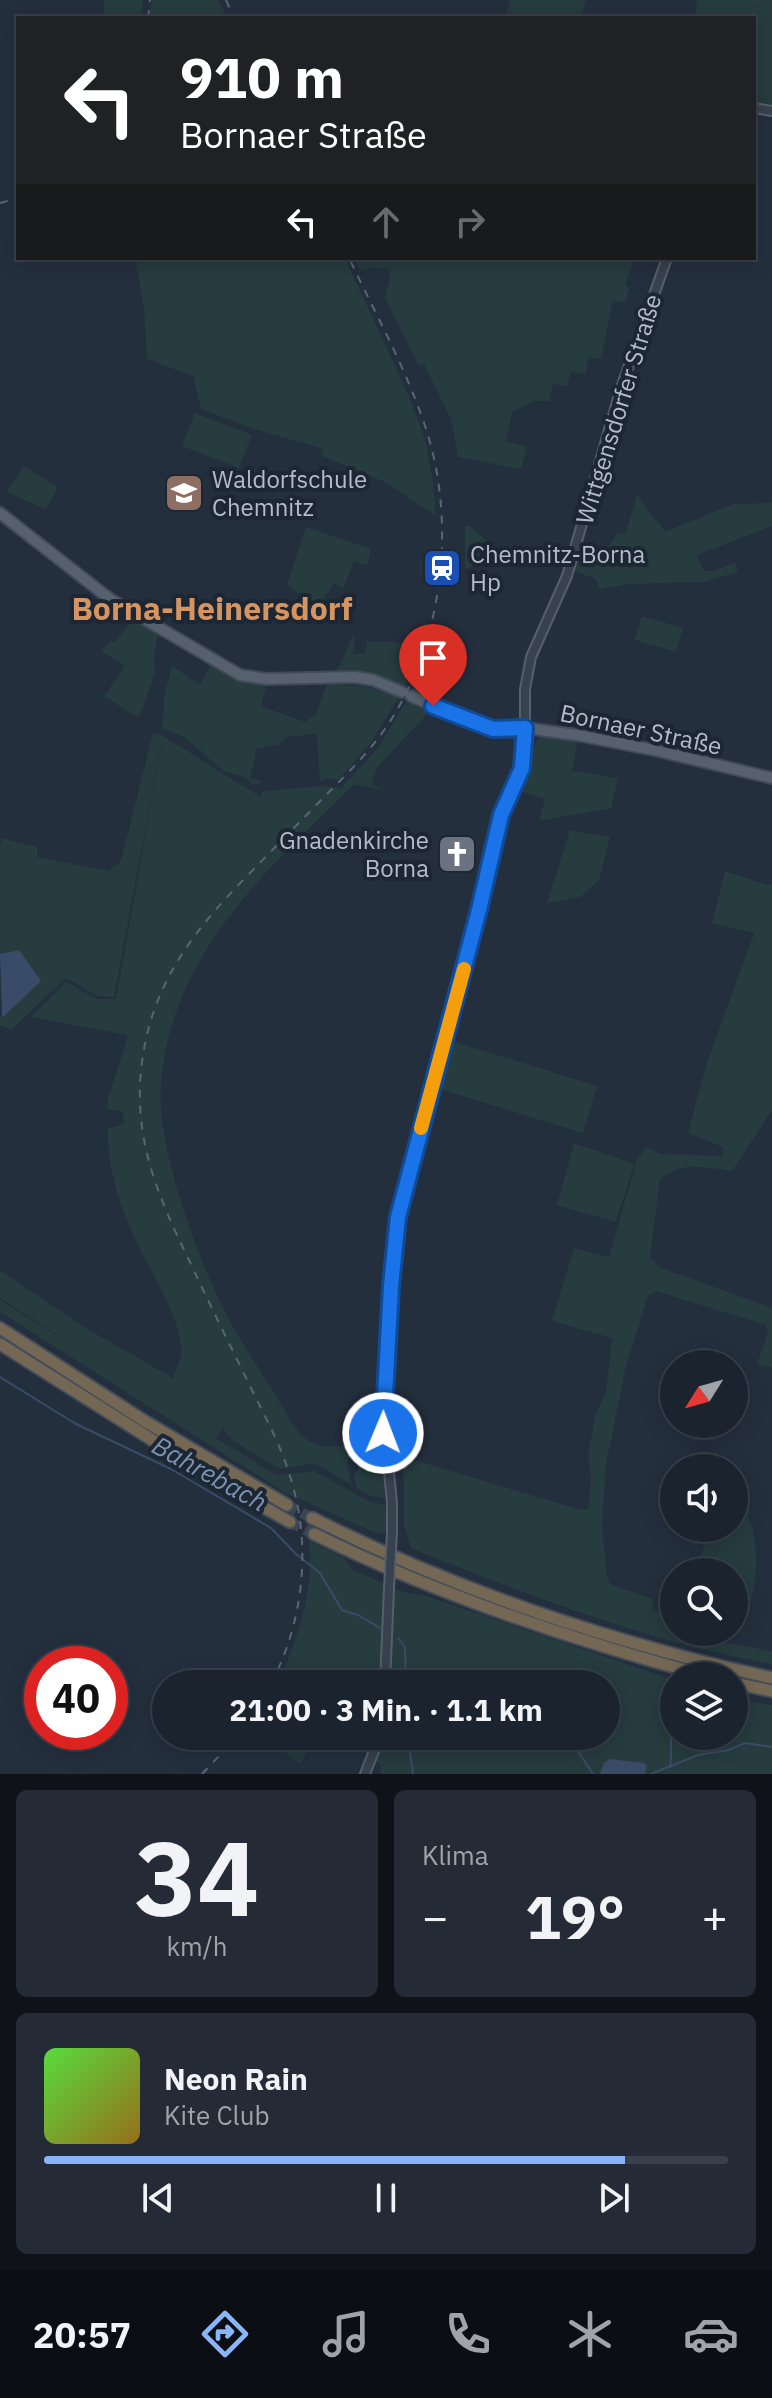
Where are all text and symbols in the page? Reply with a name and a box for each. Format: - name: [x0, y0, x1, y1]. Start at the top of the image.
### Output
- text: 910 m: [180, 41, 344, 113]
- icon: left: [48, 48, 152, 152]
- text: Bornaer Straße: [180, 111, 427, 158]
- icon: left: [280, 200, 324, 244]
- icon: ahead: [364, 200, 408, 244]
- icon: right: [448, 200, 492, 244]
- street label: Wittgensdorfer Straße: [568, 290, 668, 528]
- place label: Waldorfschule Chemnitz: [212, 463, 367, 523]
- school or university icon: Waldorfschule Chemnitz: [163, 472, 205, 514]
- place label: Chemnitz-Borna Hp: [470, 538, 646, 598]
- station icon: Chemnitz-Borna Hp: [421, 547, 463, 589]
- district label: Borna-Heinersdorf: [71, 587, 353, 629]
- pin: [399, 624, 467, 706]
- icon: arrive: [411, 636, 455, 680]
- street label: Bornaer Straße: [557, 696, 725, 762]
- place label: Gnadenkirche Borna: [279, 824, 429, 884]
- church icon: Gnadenkirche Borna: [436, 833, 478, 875]
- north arrow: [660, 1350, 748, 1438]
- map controls: [660, 1350, 748, 1750]
- position arrow: [341, 1391, 425, 1475]
- water label: Bahrebach: [147, 1428, 273, 1518]
- button: sound: [660, 1454, 748, 1542]
- button: search: [660, 1558, 748, 1646]
- speed limit sign: 40: [24, 1646, 128, 1750]
- button: layers: [660, 1662, 748, 1750]
- text: 21:00 · 3 Min. · 1.1 km: [229, 1690, 543, 1729]
- text: 34: [135, 1809, 259, 1945]
- text: Klima: [422, 1838, 489, 1872]
- text: 19°: [525, 1877, 625, 1956]
- text: −: [422, 1888, 448, 1945]
- text: +: [702, 1888, 728, 1945]
- text: km/h: [166, 1929, 228, 1963]
- text: Neon Rain: [164, 2059, 308, 2098]
- text: Kite Club: [164, 2098, 269, 2132]
- icon: previous: [136, 2176, 180, 2220]
- icon: pause: [364, 2176, 408, 2220]
- icon: next: [592, 2176, 636, 2220]
- icon: directions: [197, 2306, 253, 2362]
- icon: music: [318, 2306, 374, 2362]
- icon: phone: [440, 2306, 496, 2362]
- icon: climate: [562, 2306, 618, 2362]
- icon: car: [683, 2306, 739, 2362]
- text: 20:57: [33, 2311, 131, 2358]

